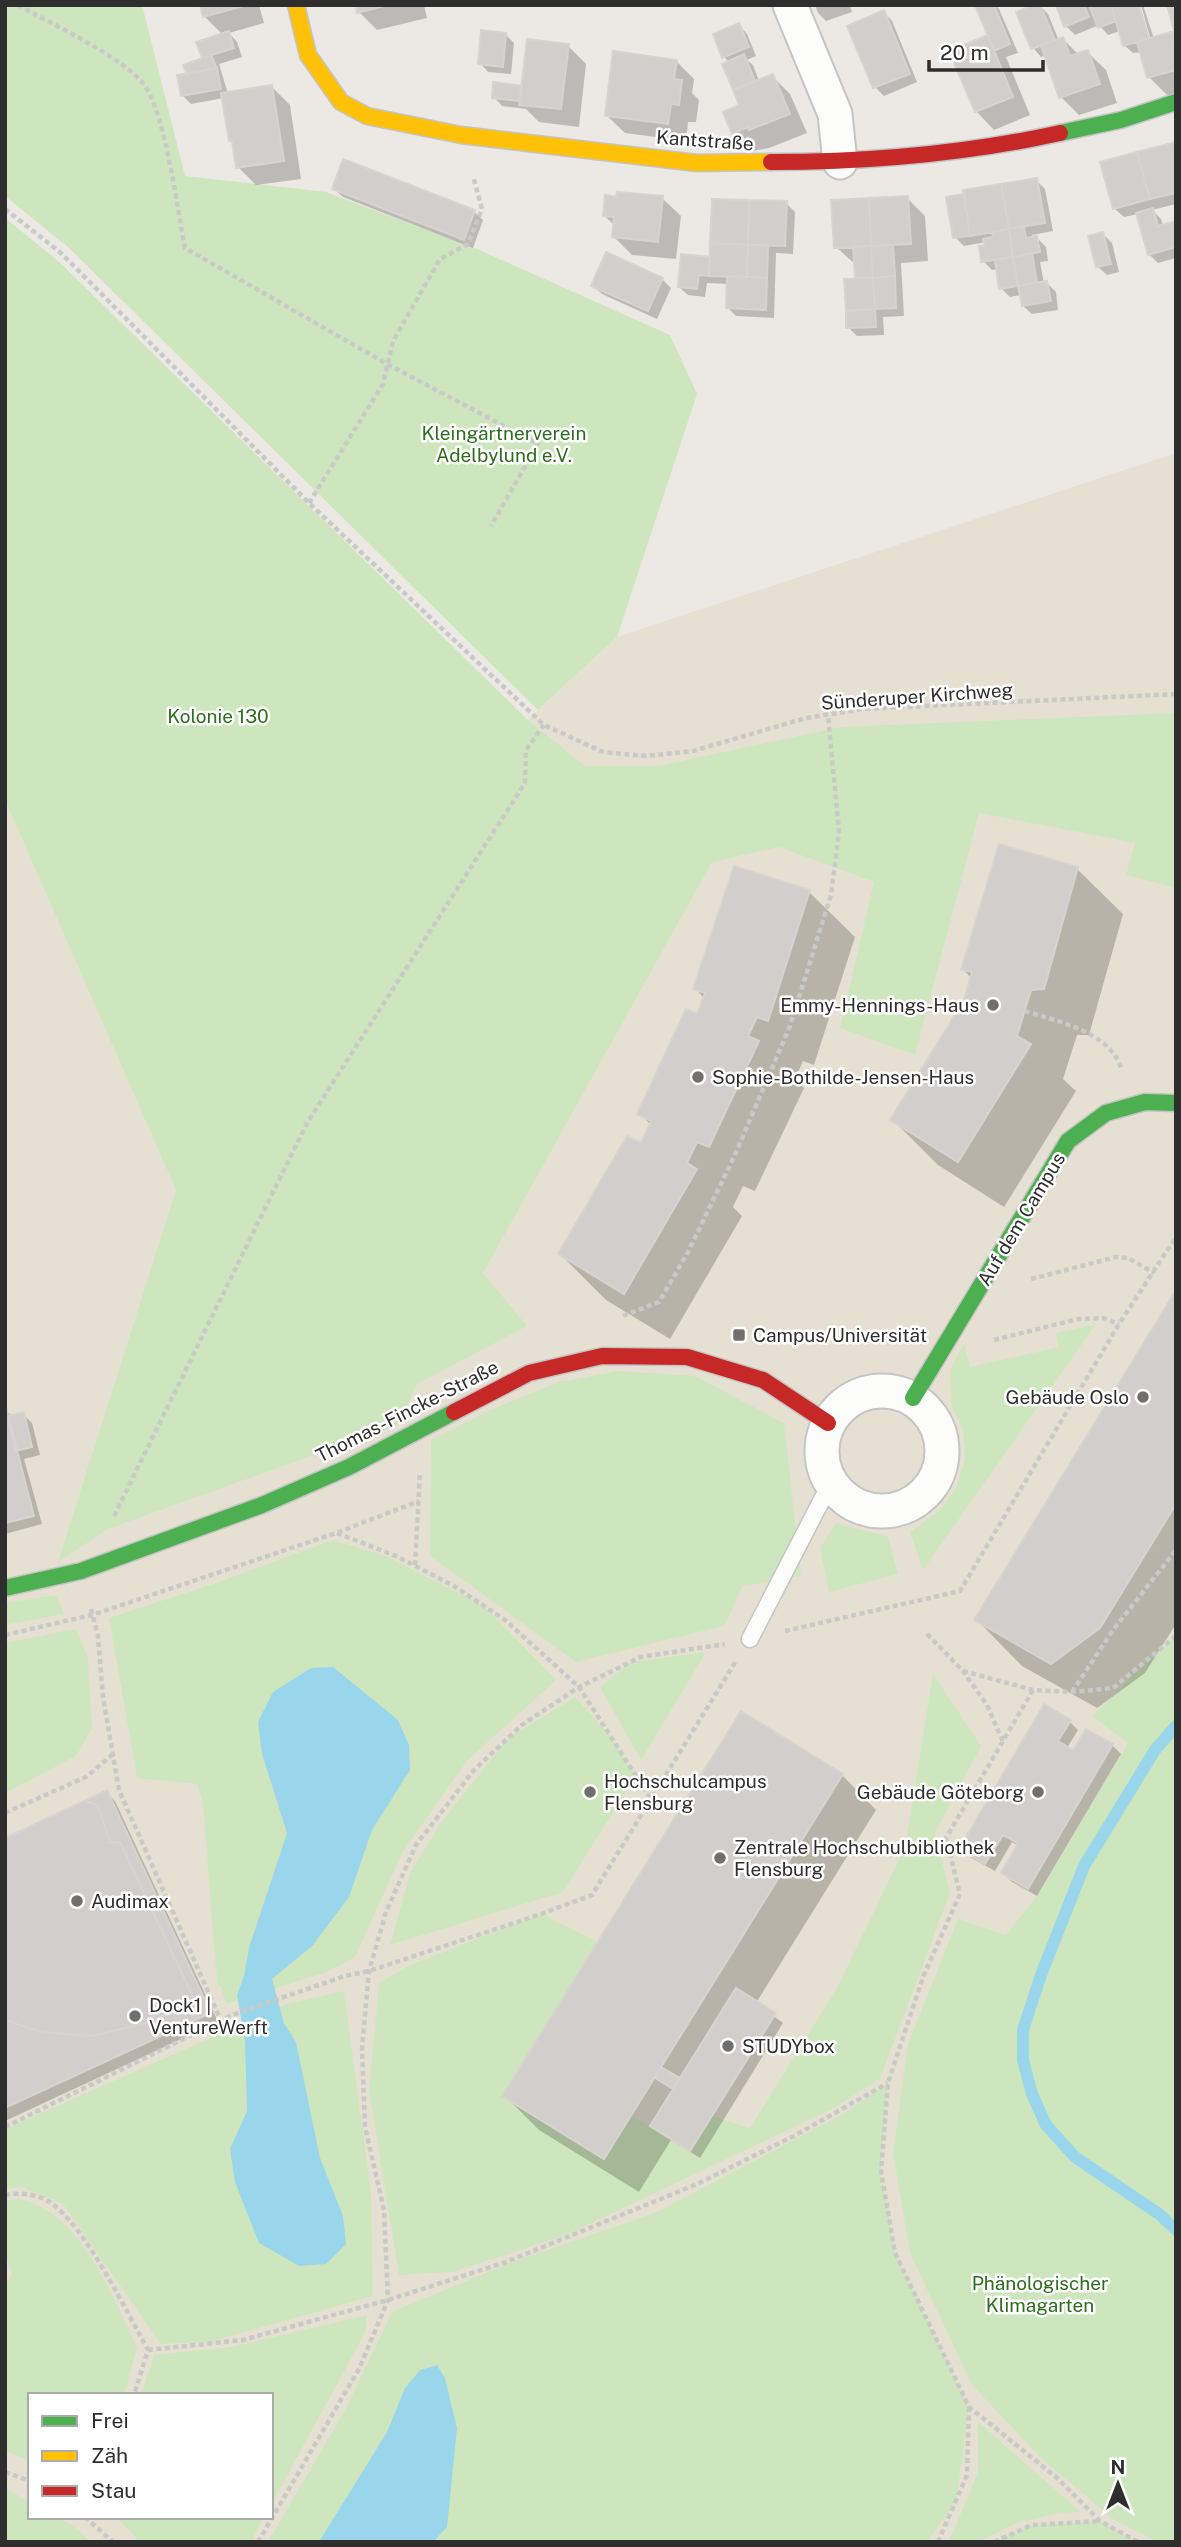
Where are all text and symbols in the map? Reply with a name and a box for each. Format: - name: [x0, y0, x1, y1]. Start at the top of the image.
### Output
- scale bar: [929, 28, 1043, 72]
- text: 20 m: [940, 40, 989, 65]
- street label: Kantstraße: [656, 126, 754, 154]
- park label: Kleingärtnerverein Adelbylund e.V.: [422, 422, 586, 466]
- street label: Sünderuper Kirchweg: [820, 678, 1014, 714]
- park label: Kolonie 130: [167, 705, 269, 727]
- place label: Emmy-Hennings-Haus: [780, 994, 979, 1016]
- marker: Emmy-Hennings-Haus: [985, 997, 1001, 1013]
- place label: Sophie-Bothilde-Jensen-Haus: [712, 1066, 974, 1088]
- marker: Sophie-Bothilde-Jensen-Haus: [690, 1069, 706, 1085]
- street label: Auf dem Campus: [973, 1149, 1069, 1289]
- place label: Campus/Universität: [753, 1324, 927, 1346]
- marker: Campus/Universität: [731, 1327, 747, 1343]
- street label: Thomas-Fincke-Straße: [312, 1355, 502, 1467]
- place label: Gebäude Oslo: [1005, 1386, 1129, 1408]
- marker: Gebäude Oslo: [1135, 1389, 1151, 1405]
- place label: Hochschulcampus Flensburg: [604, 1770, 767, 1814]
- place label: Gebäude Göteborg: [857, 1781, 1024, 1803]
- marker: Hochschulcampus Flensburg: [582, 1784, 598, 1800]
- marker: Gebäude Göteborg: [1030, 1784, 1046, 1800]
- place label: Zentrale Hochschulbibliothek Flensburg: [734, 1836, 995, 1880]
- marker: Zentrale Hochschulbibliothek Flensburg: [712, 1850, 728, 1866]
- place label: Audimax: [91, 1890, 169, 1912]
- marker: Audimax: [69, 1893, 85, 1909]
- place label: Dock1 | VentureWerft: [149, 1994, 268, 2038]
- marker: Dock1 | VentureWerft: [127, 2008, 143, 2024]
- place label: STUDYbox: [742, 2035, 835, 2057]
- marker: STUDYbox: [720, 2038, 736, 2054]
- park label: Phänologischer Klimagarten: [972, 2272, 1108, 2316]
- legend: [28, 2393, 273, 2519]
- text: Frei: [91, 2408, 129, 2433]
- text: Zäh: [91, 2443, 128, 2468]
- north arrow: [1083, 2449, 1153, 2519]
- text: N: [1111, 2456, 1125, 2478]
- text: Stau: [91, 2478, 137, 2503]

